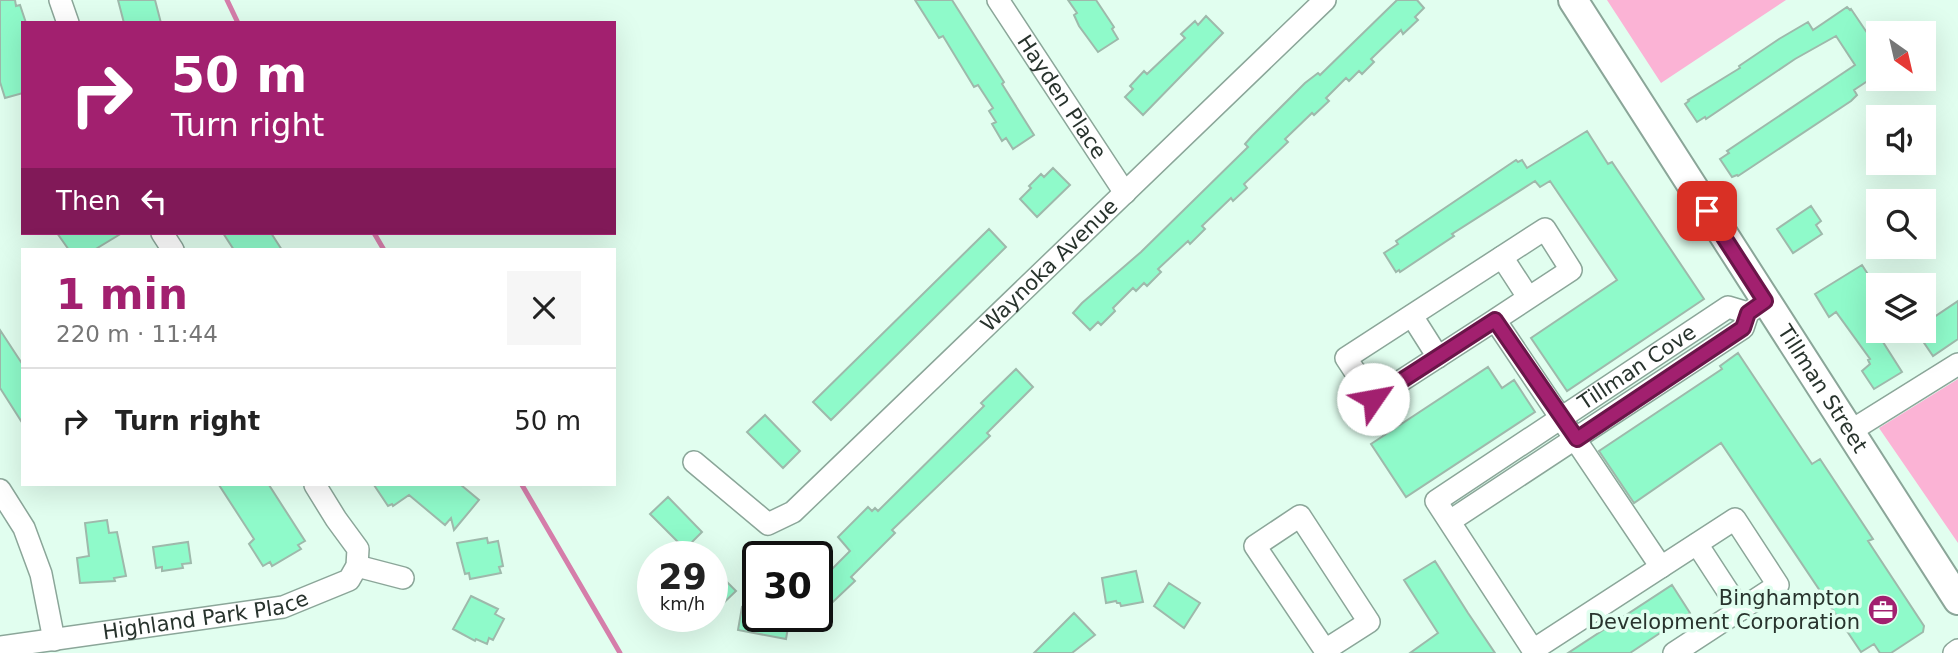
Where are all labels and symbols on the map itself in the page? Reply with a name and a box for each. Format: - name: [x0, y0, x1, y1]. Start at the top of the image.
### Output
- north arrow: [1866, 21, 1936, 91]
- street label: Hayden Place: [1012, 30, 1111, 163]
- pin: [1677, 181, 1737, 241]
- street label: Waynoka Avenue: [976, 194, 1123, 336]
- street label: Tillman Cove: [1573, 320, 1700, 416]
- street label: Tillman Street: [1772, 320, 1872, 457]
- position arrow: [1336, 362, 1410, 436]
- speed limit sign: 30: [742, 541, 833, 632]
- street label: Highland Park Place: [101, 586, 312, 644]
- place label: Binghampton Development Corporation: [1588, 586, 1860, 634]
- office icon: Binghampton Development Corporation: [1866, 593, 1900, 627]

